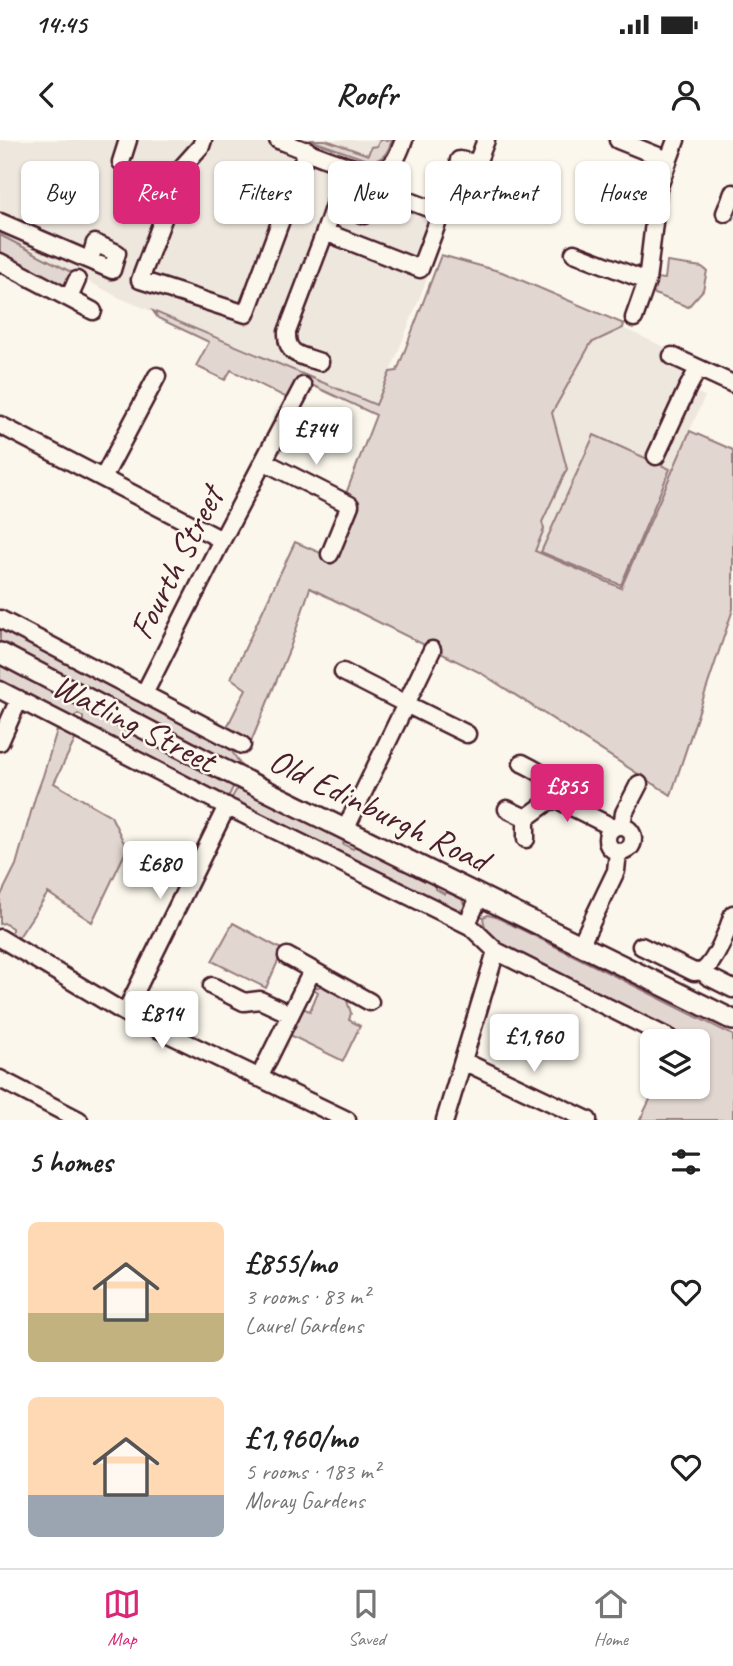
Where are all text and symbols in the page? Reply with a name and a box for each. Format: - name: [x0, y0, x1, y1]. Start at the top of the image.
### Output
- text: 14:45: [35, 8, 87, 41]
- text: Roofr: [336, 74, 397, 115]
- icon: back: [28, 76, 66, 114]
- icon: person: [667, 76, 705, 114]
- chip: Buy: [21, 161, 99, 224]
- chip: Rent: [113, 161, 200, 224]
- chip: Filters: [214, 161, 314, 224]
- chip: New: [328, 161, 411, 224]
- chip: Apartment: [425, 161, 561, 224]
- chip: House: [575, 161, 670, 224]
- pin: £744: [275, 408, 357, 467]
- text: £744: [295, 415, 337, 444]
- street label: Fourth Street: [118, 475, 236, 647]
- street label: Watling Street: [45, 663, 226, 785]
- street label: Old Edinburgh Road: [262, 738, 501, 885]
- pin: £855: [526, 764, 608, 824]
- text: £855: [547, 772, 587, 801]
- pin: £680: [119, 842, 201, 901]
- text: £680: [139, 849, 181, 878]
- pin: £814: [121, 992, 203, 1051]
- text: £814: [141, 999, 183, 1028]
- pin: £1,960: [477, 1014, 591, 1074]
- text: £1,960: [506, 1022, 562, 1051]
- map controls: [640, 1029, 710, 1099]
- button: layers: [640, 1029, 710, 1099]
- text: 5 homes: [28, 1143, 112, 1181]
- icon: filters: [667, 1143, 705, 1181]
- text: £855/mo: [245, 1244, 336, 1282]
- icon: home: [84, 1250, 168, 1334]
- icon: heart: [667, 1273, 705, 1311]
- text: 3 rooms · 83 m²: [245, 1282, 369, 1311]
- text: Laurel Gardens: [245, 1311, 363, 1340]
- text: £1,960/mo: [245, 1419, 357, 1457]
- icon: home: [84, 1425, 168, 1509]
- icon: heart: [667, 1448, 705, 1486]
- text: 5 rooms · 183 m²: [245, 1457, 380, 1486]
- text: Moray Gardens: [245, 1486, 364, 1515]
- tab: Map: [103, 1585, 141, 1651]
- tab: Saved: [347, 1585, 385, 1651]
- tab: Home: [592, 1585, 630, 1651]

